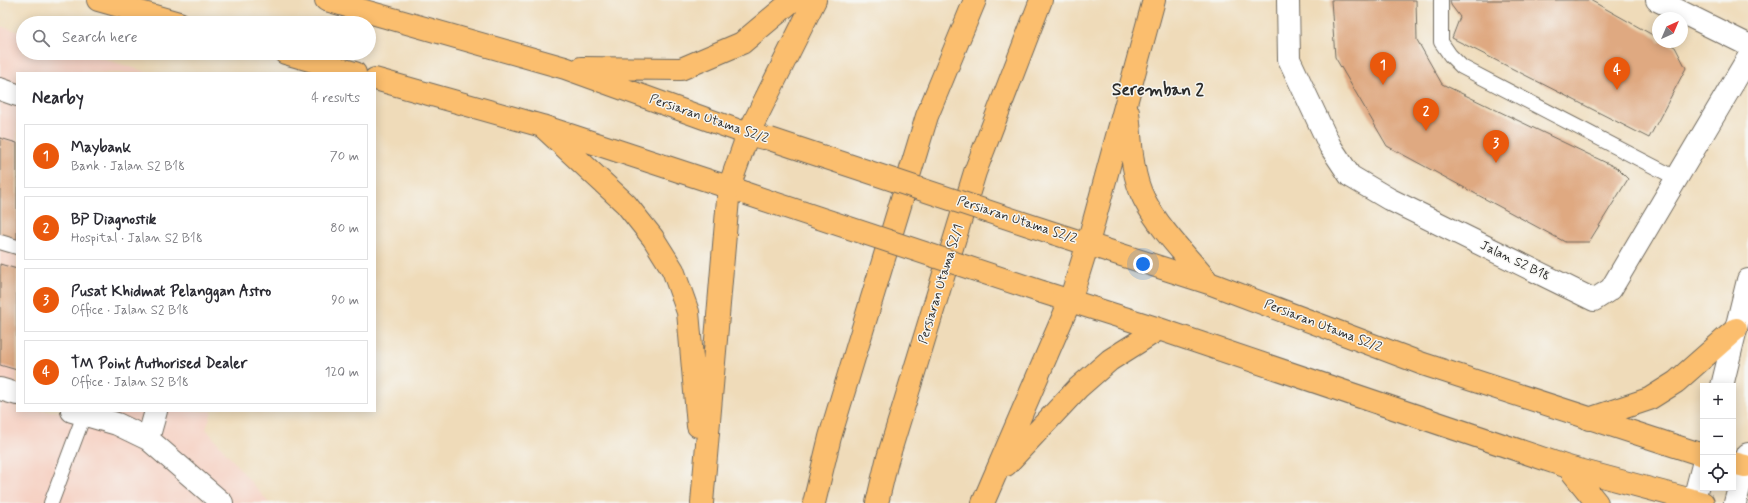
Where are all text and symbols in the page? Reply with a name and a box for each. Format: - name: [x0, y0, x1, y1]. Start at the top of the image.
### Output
- north arrow: [1652, 12, 1688, 48]
- search box: [16, 16, 376, 60]
- icon: search: [30, 27, 52, 49]
- text: Search here: [62, 28, 138, 48]
- pin: 1: [1370, 52, 1396, 85]
- pin: 4: [1604, 57, 1630, 90]
- district label: Seremban 2: [1112, 79, 1205, 101]
- text: Nearby: [32, 87, 84, 109]
- text: 4 results: [311, 90, 360, 107]
- street label: Persiaran Utama S2/2: [647, 91, 771, 148]
- pin: 2: [1413, 98, 1439, 131]
- pin: 3: [1483, 130, 1509, 163]
- text: Maybank: [71, 138, 131, 158]
- text: 1: [43, 148, 49, 165]
- text: 70 m: [330, 148, 359, 165]
- text: Bank · Jalan S2 B18: [71, 158, 185, 175]
- street label: Persiaran Utama S2/2: [955, 193, 1080, 248]
- text: BP Diagnostik: [71, 210, 156, 230]
- text: 2: [43, 220, 49, 237]
- text: 80 m: [330, 220, 359, 237]
- street label: Persiaran Utama S2/1: [915, 222, 967, 346]
- text: Hospital · Jalan S2 B18: [71, 230, 203, 247]
- street label: Jalan S2 B18: [1477, 237, 1553, 285]
- your location: [1133, 254, 1153, 274]
- text: Pusat Khidmat Pelanggan Astro: [71, 282, 271, 302]
- text: 3: [43, 292, 49, 309]
- text: 90 m: [331, 292, 359, 309]
- street label: Persiaran Utama S2/2: [1262, 296, 1385, 357]
- text: Office · Jalan S2 B18: [71, 302, 189, 319]
- text: TM Point Authorised Dealer: [71, 354, 247, 374]
- text: 4: [42, 364, 50, 381]
- text: 120 m: [325, 364, 359, 381]
- text: Office · Jalan S2 B18: [71, 374, 189, 391]
- map controls: [1700, 383, 1736, 491]
- button: +: [1700, 383, 1736, 419]
- button: −: [1700, 419, 1736, 455]
- button: locate: [1700, 455, 1736, 491]

